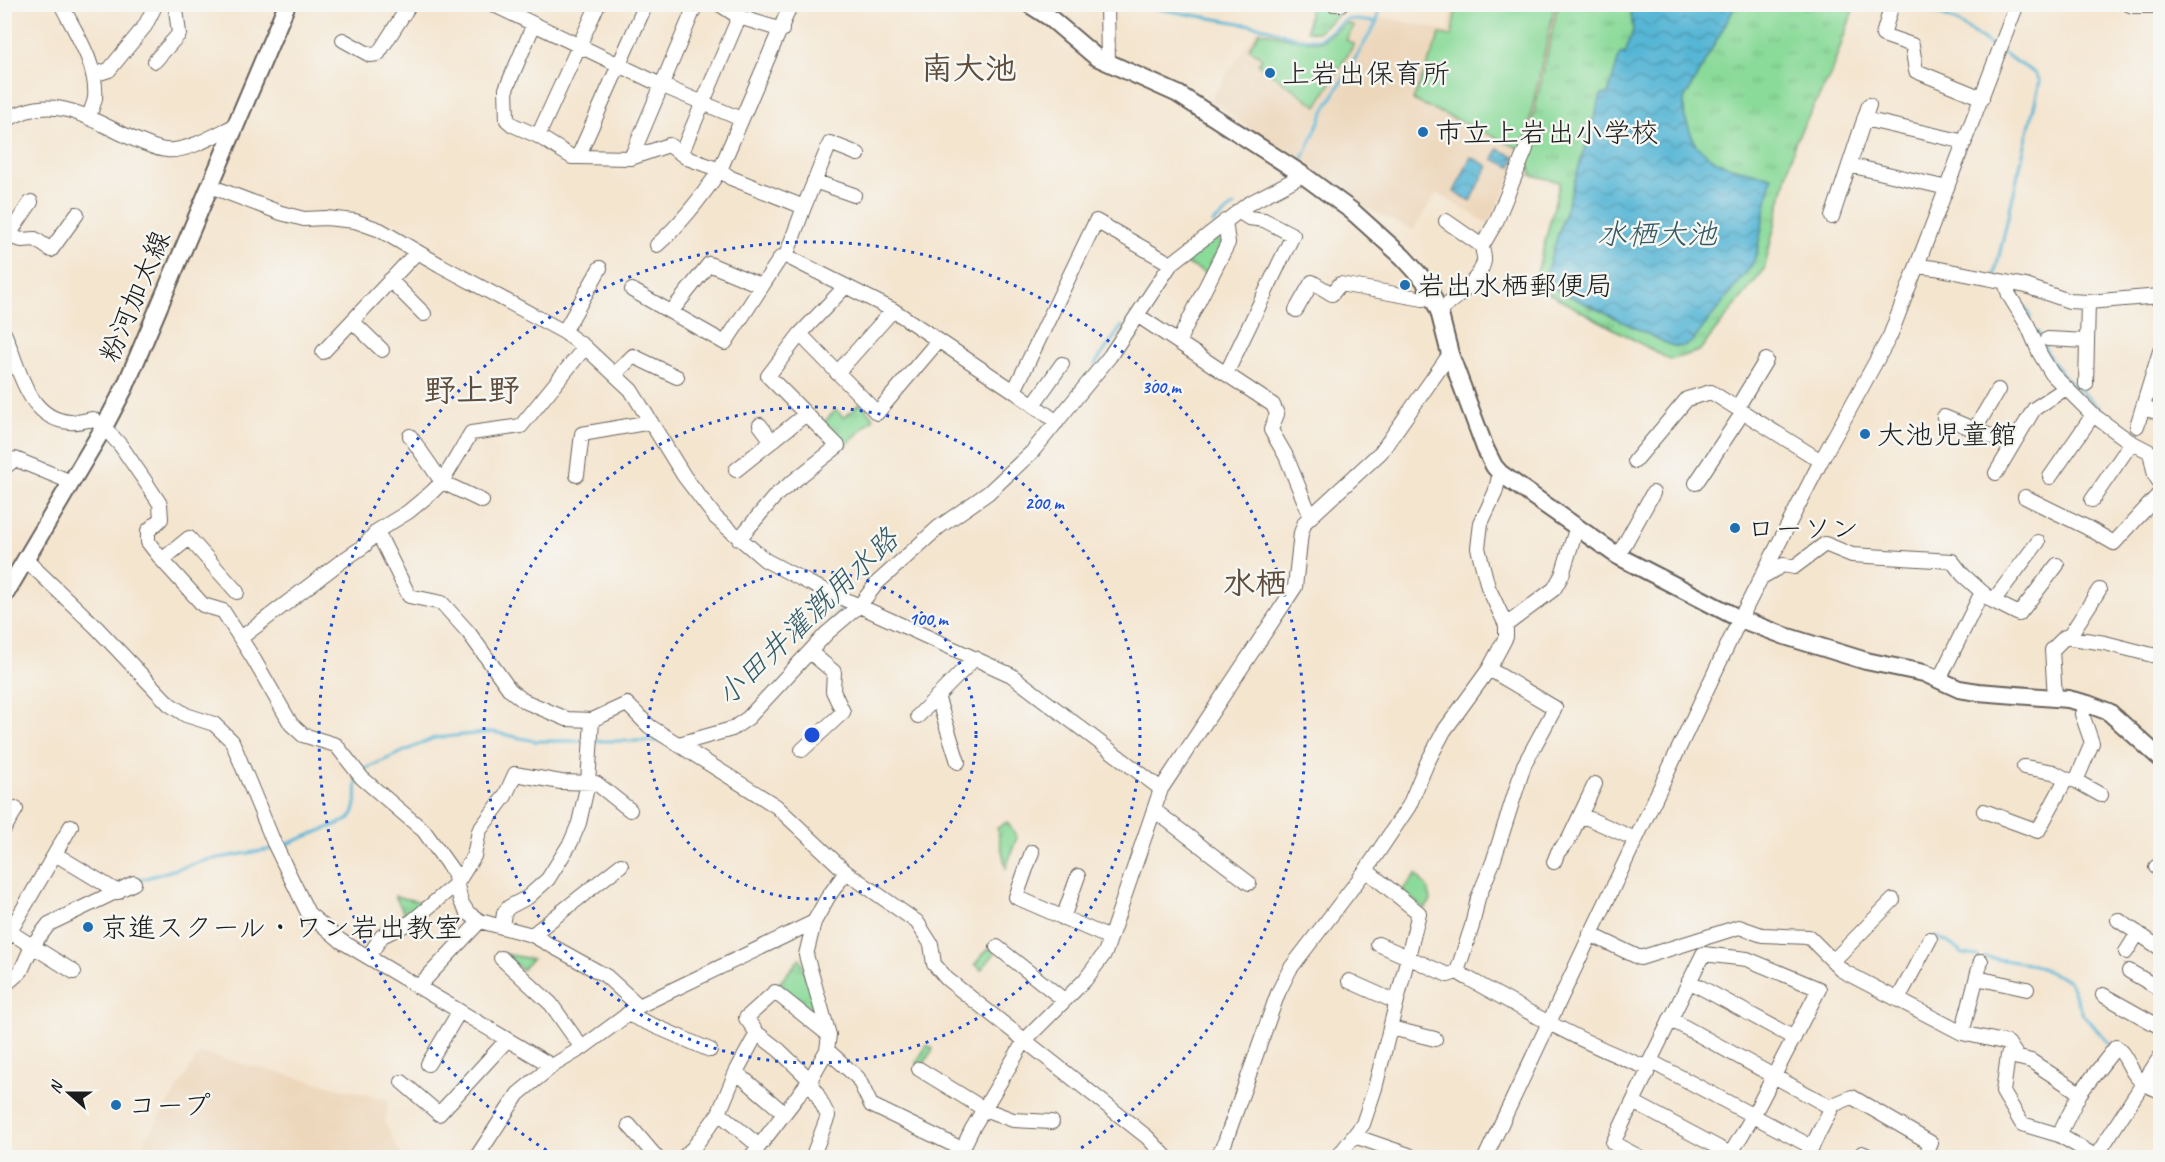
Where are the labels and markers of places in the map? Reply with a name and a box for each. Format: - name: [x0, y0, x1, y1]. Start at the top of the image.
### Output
- place label: 上岩出保育所: [1282, 56, 1450, 91]
- marker: 上岩出保育所: [1263, 66, 1277, 80]
- place label: 市立上岩出小学校: [1435, 115, 1659, 150]
- marker: 市立上岩出小学校: [1416, 125, 1430, 139]
- place label: 岩出水栖郵便局: [1417, 268, 1613, 303]
- marker: 岩出水栖郵便局: [1398, 278, 1412, 292]
- place label: 大池児童館: [1877, 417, 2017, 452]
- marker: 大池児童館: [1858, 427, 1872, 441]
- place label: ローソン: [1747, 511, 1859, 546]
- marker: ローソン: [1728, 521, 1742, 535]
- centre of rings: [802, 725, 822, 745]
- place label: 京進スクール・ワン岩出教室: [100, 910, 462, 945]
- marker: 京進スクール・ワン岩出教室: [81, 920, 95, 934]
- place label: コープ: [128, 1088, 211, 1123]
- marker: コープ: [109, 1098, 123, 1112]

